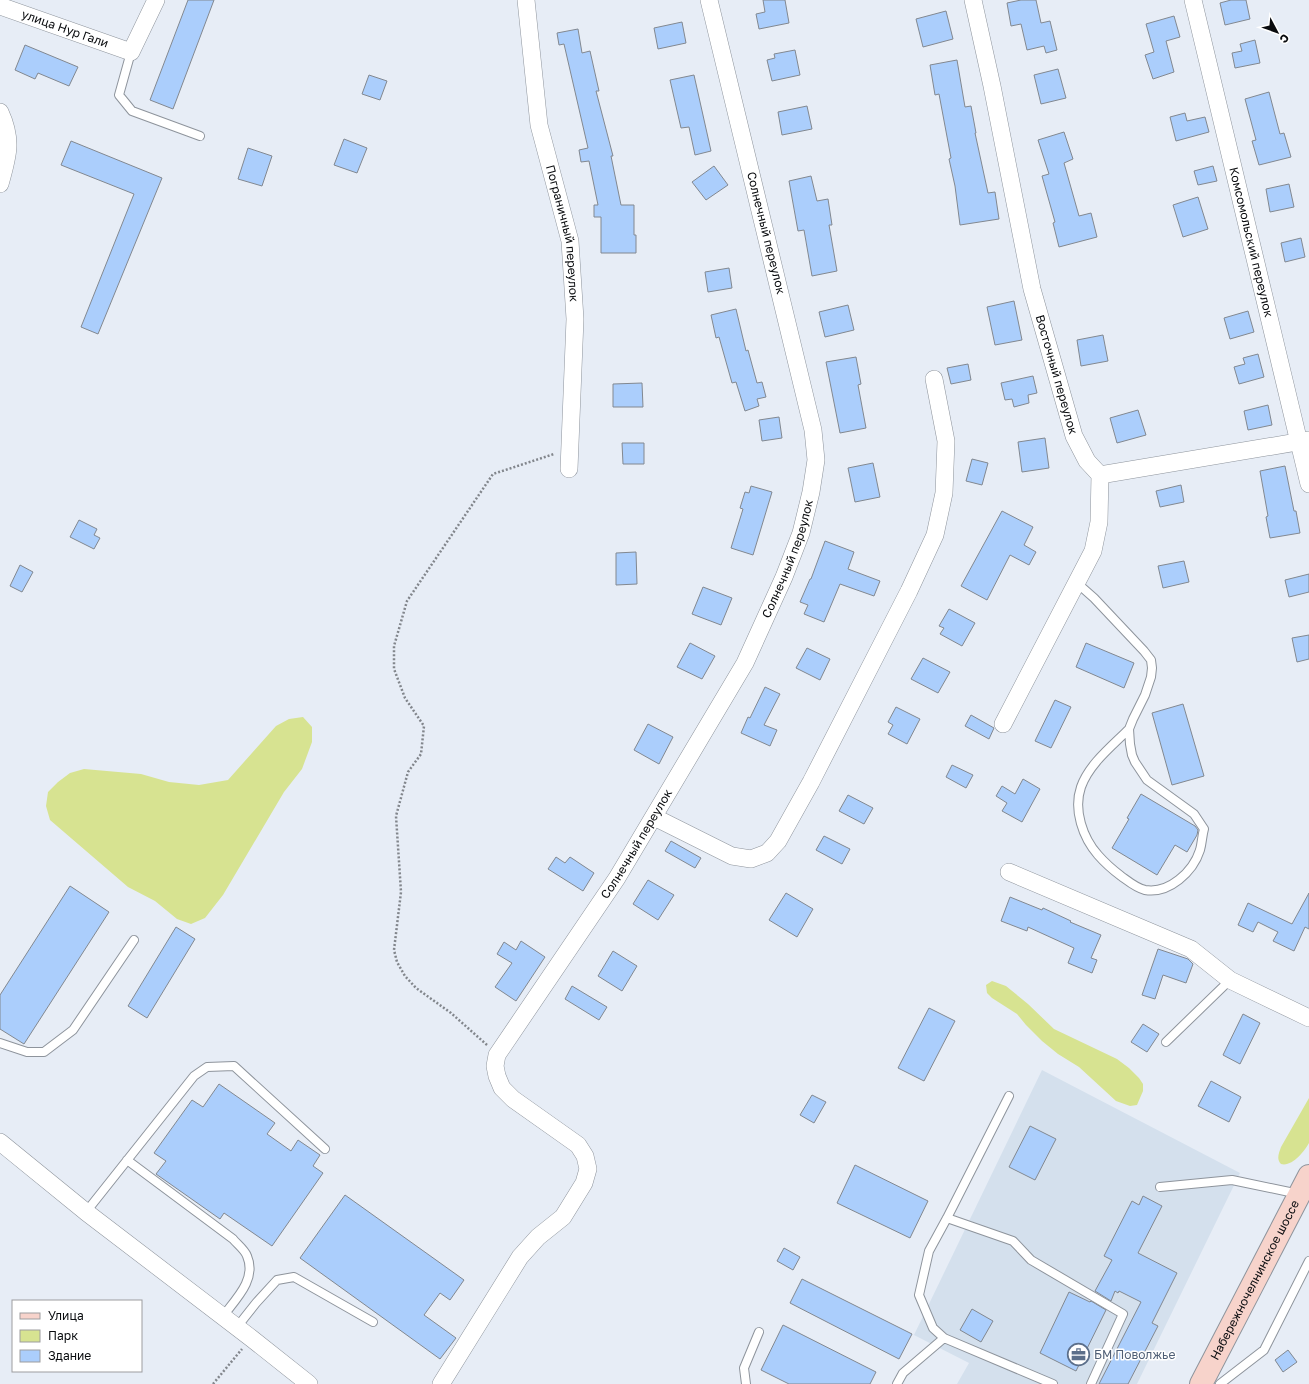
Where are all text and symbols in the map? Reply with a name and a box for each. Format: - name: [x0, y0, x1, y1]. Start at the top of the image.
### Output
- street label: улица Нур Гали: [20, 6, 111, 51]
- north arrow: [1257, 12, 1297, 52]
- text: С: [1277, 32, 1292, 46]
- street label: Пограничный переулок: [543, 163, 582, 302]
- street label: Комсомольский переулок: [1226, 165, 1277, 319]
- street label: Солнечный переулок: [744, 170, 789, 296]
- street label: Восточный переулок: [1033, 313, 1081, 436]
- street label: Солнечный переулок: [758, 498, 816, 620]
- street label: Солнечный переулок: [597, 786, 675, 901]
- street label: Набережночелнинское шоссе: [1207, 1197, 1302, 1362]
- legend: [12, 1300, 142, 1372]
- text: Улица: [48, 1308, 84, 1323]
- text: Парк: [48, 1328, 78, 1343]
- office icon: БМ Поволжье: [1065, 1342, 1091, 1368]
- place label: БМ Поволжье: [1094, 1347, 1175, 1362]
- text: Здание: [48, 1348, 91, 1363]

